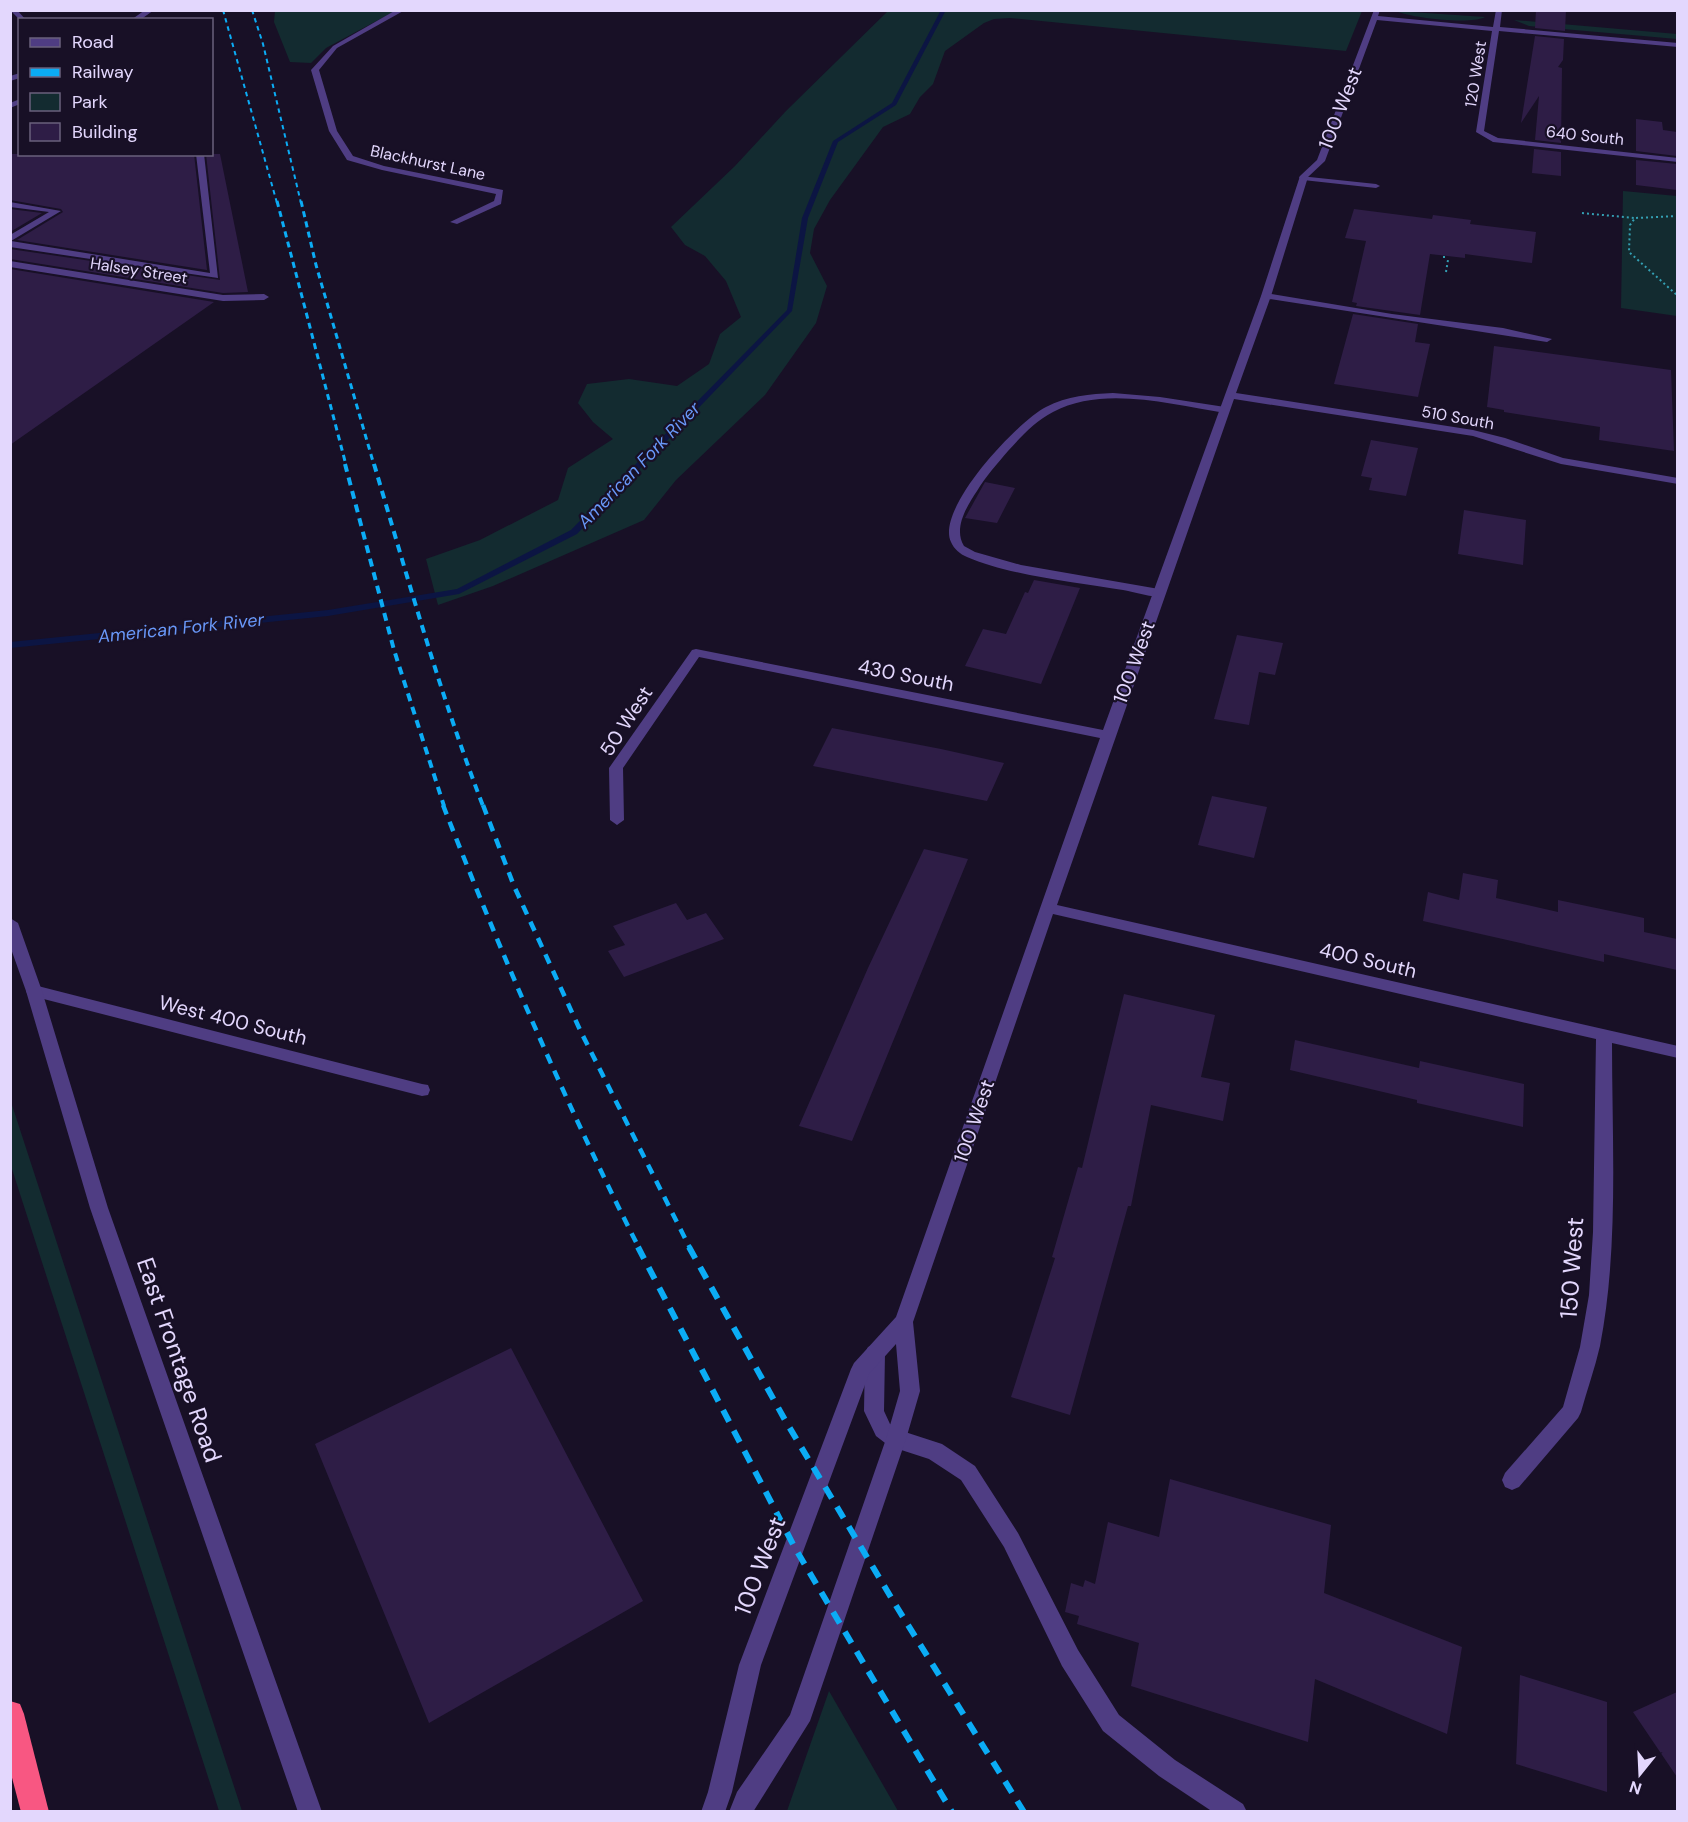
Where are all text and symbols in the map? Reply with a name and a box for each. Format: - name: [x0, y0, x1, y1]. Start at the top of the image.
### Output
- legend: [18, 18, 213, 156]
- text: Road: [72, 30, 114, 54]
- street label: 120 West: [1460, 39, 1491, 109]
- text: Railway: [72, 60, 134, 84]
- street label: 100 West: [1312, 63, 1368, 153]
- text: Park: [72, 90, 108, 114]
- text: Building: [72, 120, 137, 144]
- street label: 640 South: [1545, 121, 1625, 150]
- street label: Blackhurst Lane: [368, 140, 487, 185]
- street label: Halsey Street: [89, 252, 189, 289]
- water label: American Fork River: [572, 396, 707, 534]
- street label: 510 South: [1420, 401, 1496, 434]
- water label: American Fork River: [96, 607, 267, 649]
- street label: 100 West: [1107, 617, 1161, 707]
- street label: 430 South: [856, 653, 956, 697]
- street label: 50 West: [594, 681, 658, 761]
- street label: 400 South: [1317, 936, 1419, 984]
- street label: West 400 South: [156, 989, 310, 1051]
- street label: 100 West: [948, 1076, 1000, 1166]
- street label: 150 West: [1552, 1216, 1591, 1320]
- street label: East Frontage Road: [130, 1253, 229, 1466]
- street label: 100 West: [727, 1512, 793, 1620]
- north arrow: [1610, 1744, 1670, 1804]
- text: N: [1627, 1776, 1644, 1800]

